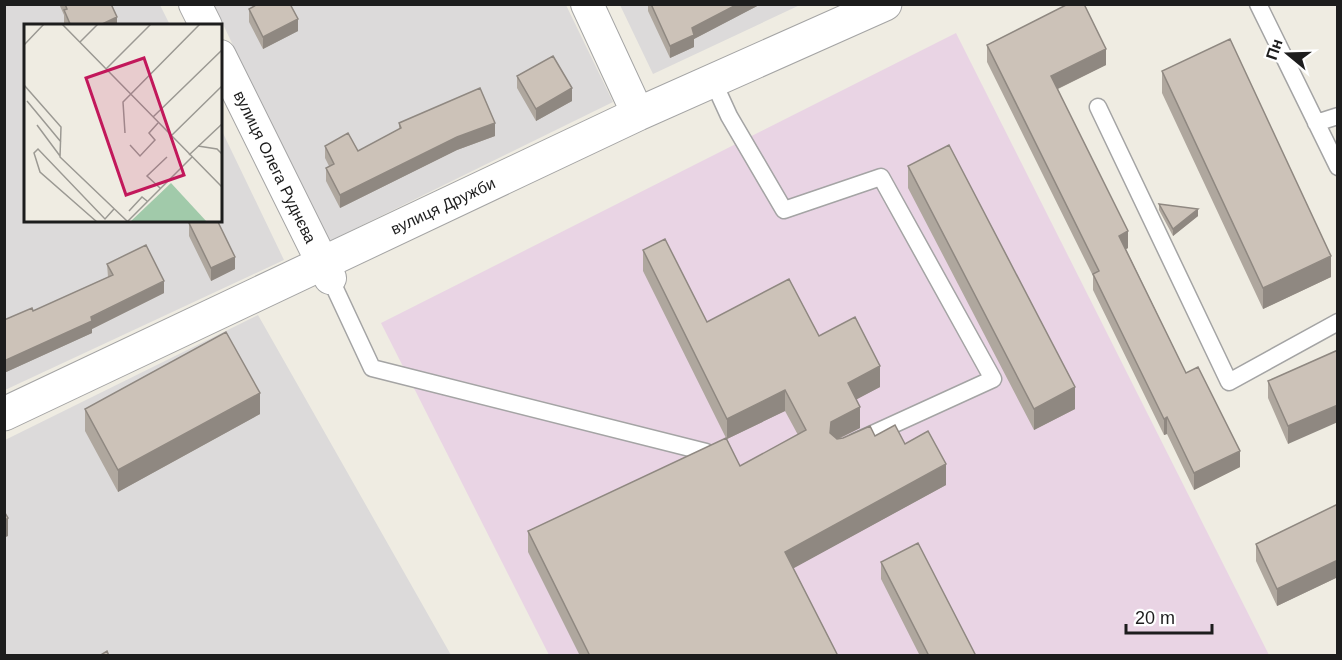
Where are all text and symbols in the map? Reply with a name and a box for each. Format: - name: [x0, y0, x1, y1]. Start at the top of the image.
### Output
- inset map: [24, 24, 222, 222]
- north arrow: [1258, 24, 1318, 84]
- text: Пн: [1263, 37, 1286, 62]
- street label: вулиця Олега Руднєва: [231, 88, 319, 246]
- street label: вулиця Дружби: [388, 174, 498, 238]
- scale bar: [1126, 597, 1212, 635]
- text: 20 m: [1135, 608, 1175, 628]

